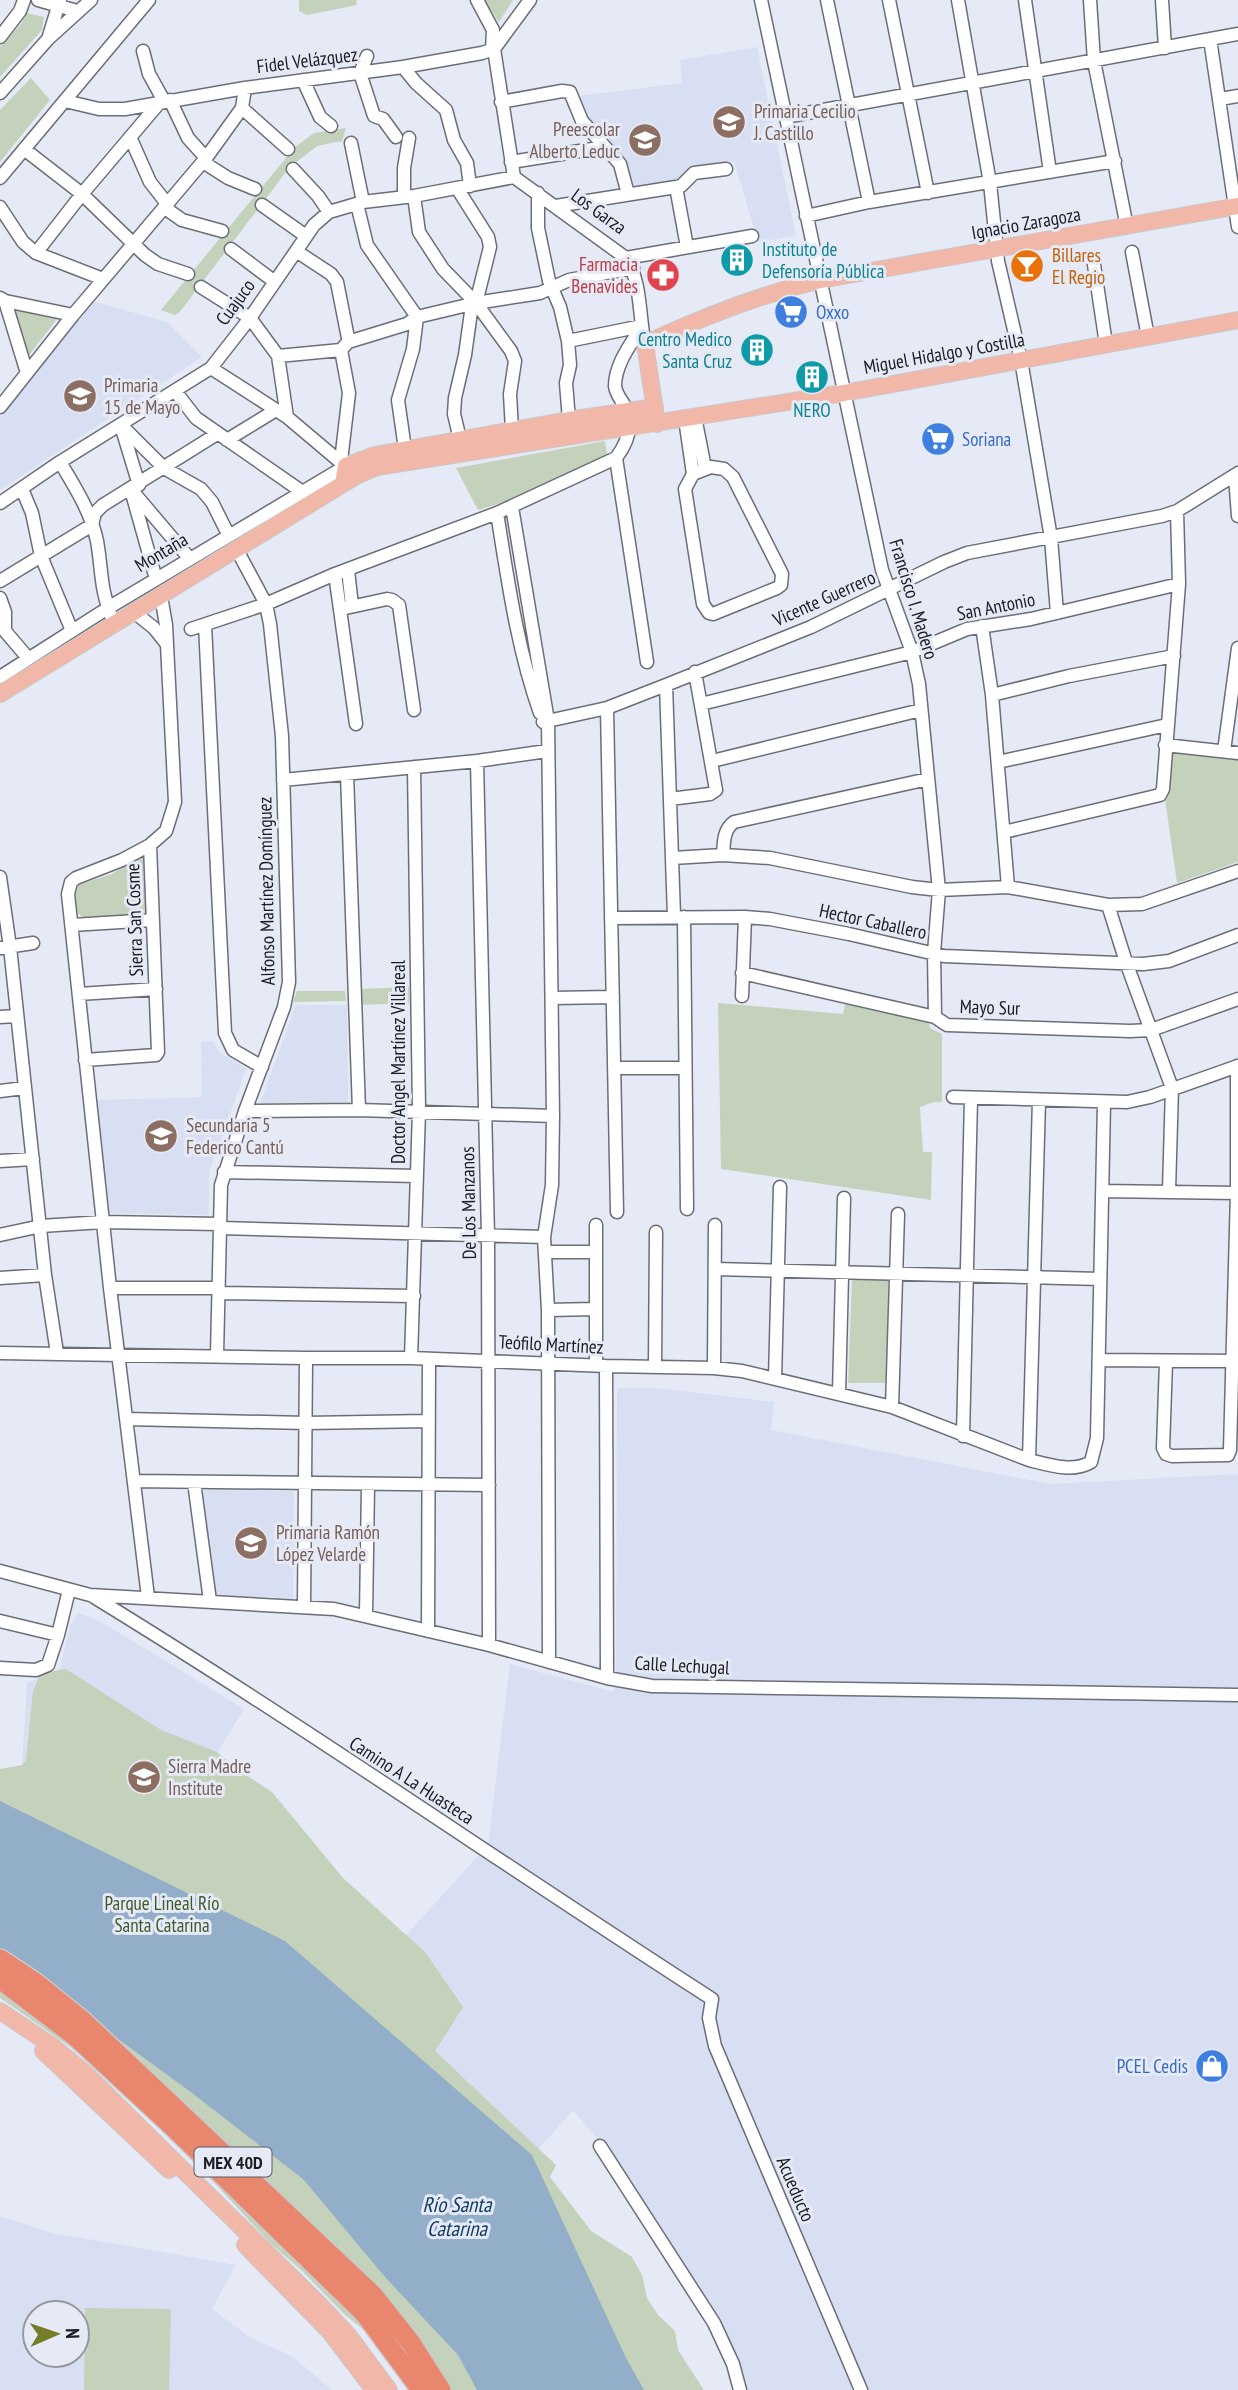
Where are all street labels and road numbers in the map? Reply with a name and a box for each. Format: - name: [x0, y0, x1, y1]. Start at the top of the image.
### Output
- street label: Fidel Velázquez: [255, 42, 359, 78]
- street label: Los Garza: [567, 183, 631, 239]
- street label: Ignacio Zaragoza: [970, 202, 1082, 244]
- street label: Cuajuco: [210, 274, 260, 330]
- street label: Miguel Hidalgo y Costilla: [862, 327, 1026, 379]
- street label: Montaña: [130, 527, 192, 577]
- street label: Francisco I. Madero: [884, 536, 944, 662]
- street label: Vicente Guerrero: [768, 565, 879, 632]
- street label: San Antonio: [955, 587, 1037, 625]
- street label: Alfonso Martínez Domínguez: [252, 796, 280, 985]
- street label: Sierra San Cosme: [120, 863, 148, 977]
- street label: Hector Caballero: [817, 898, 929, 944]
- street label: Doctor Angel Martínez Villareal: [386, 959, 410, 1164]
- street label: Mayo Sur: [959, 994, 1022, 1020]
- street label: De Los Manzanos: [455, 1146, 481, 1260]
- street label: Teófilo Martínez: [498, 1329, 604, 1359]
- street label: Calle Lechugal: [634, 1651, 731, 1680]
- street label: Camino A La Huasteca: [345, 1731, 479, 1829]
- road number: MEX 40D: [194, 2148, 272, 2176]
- street label: Acueducto: [772, 2153, 820, 2225]

